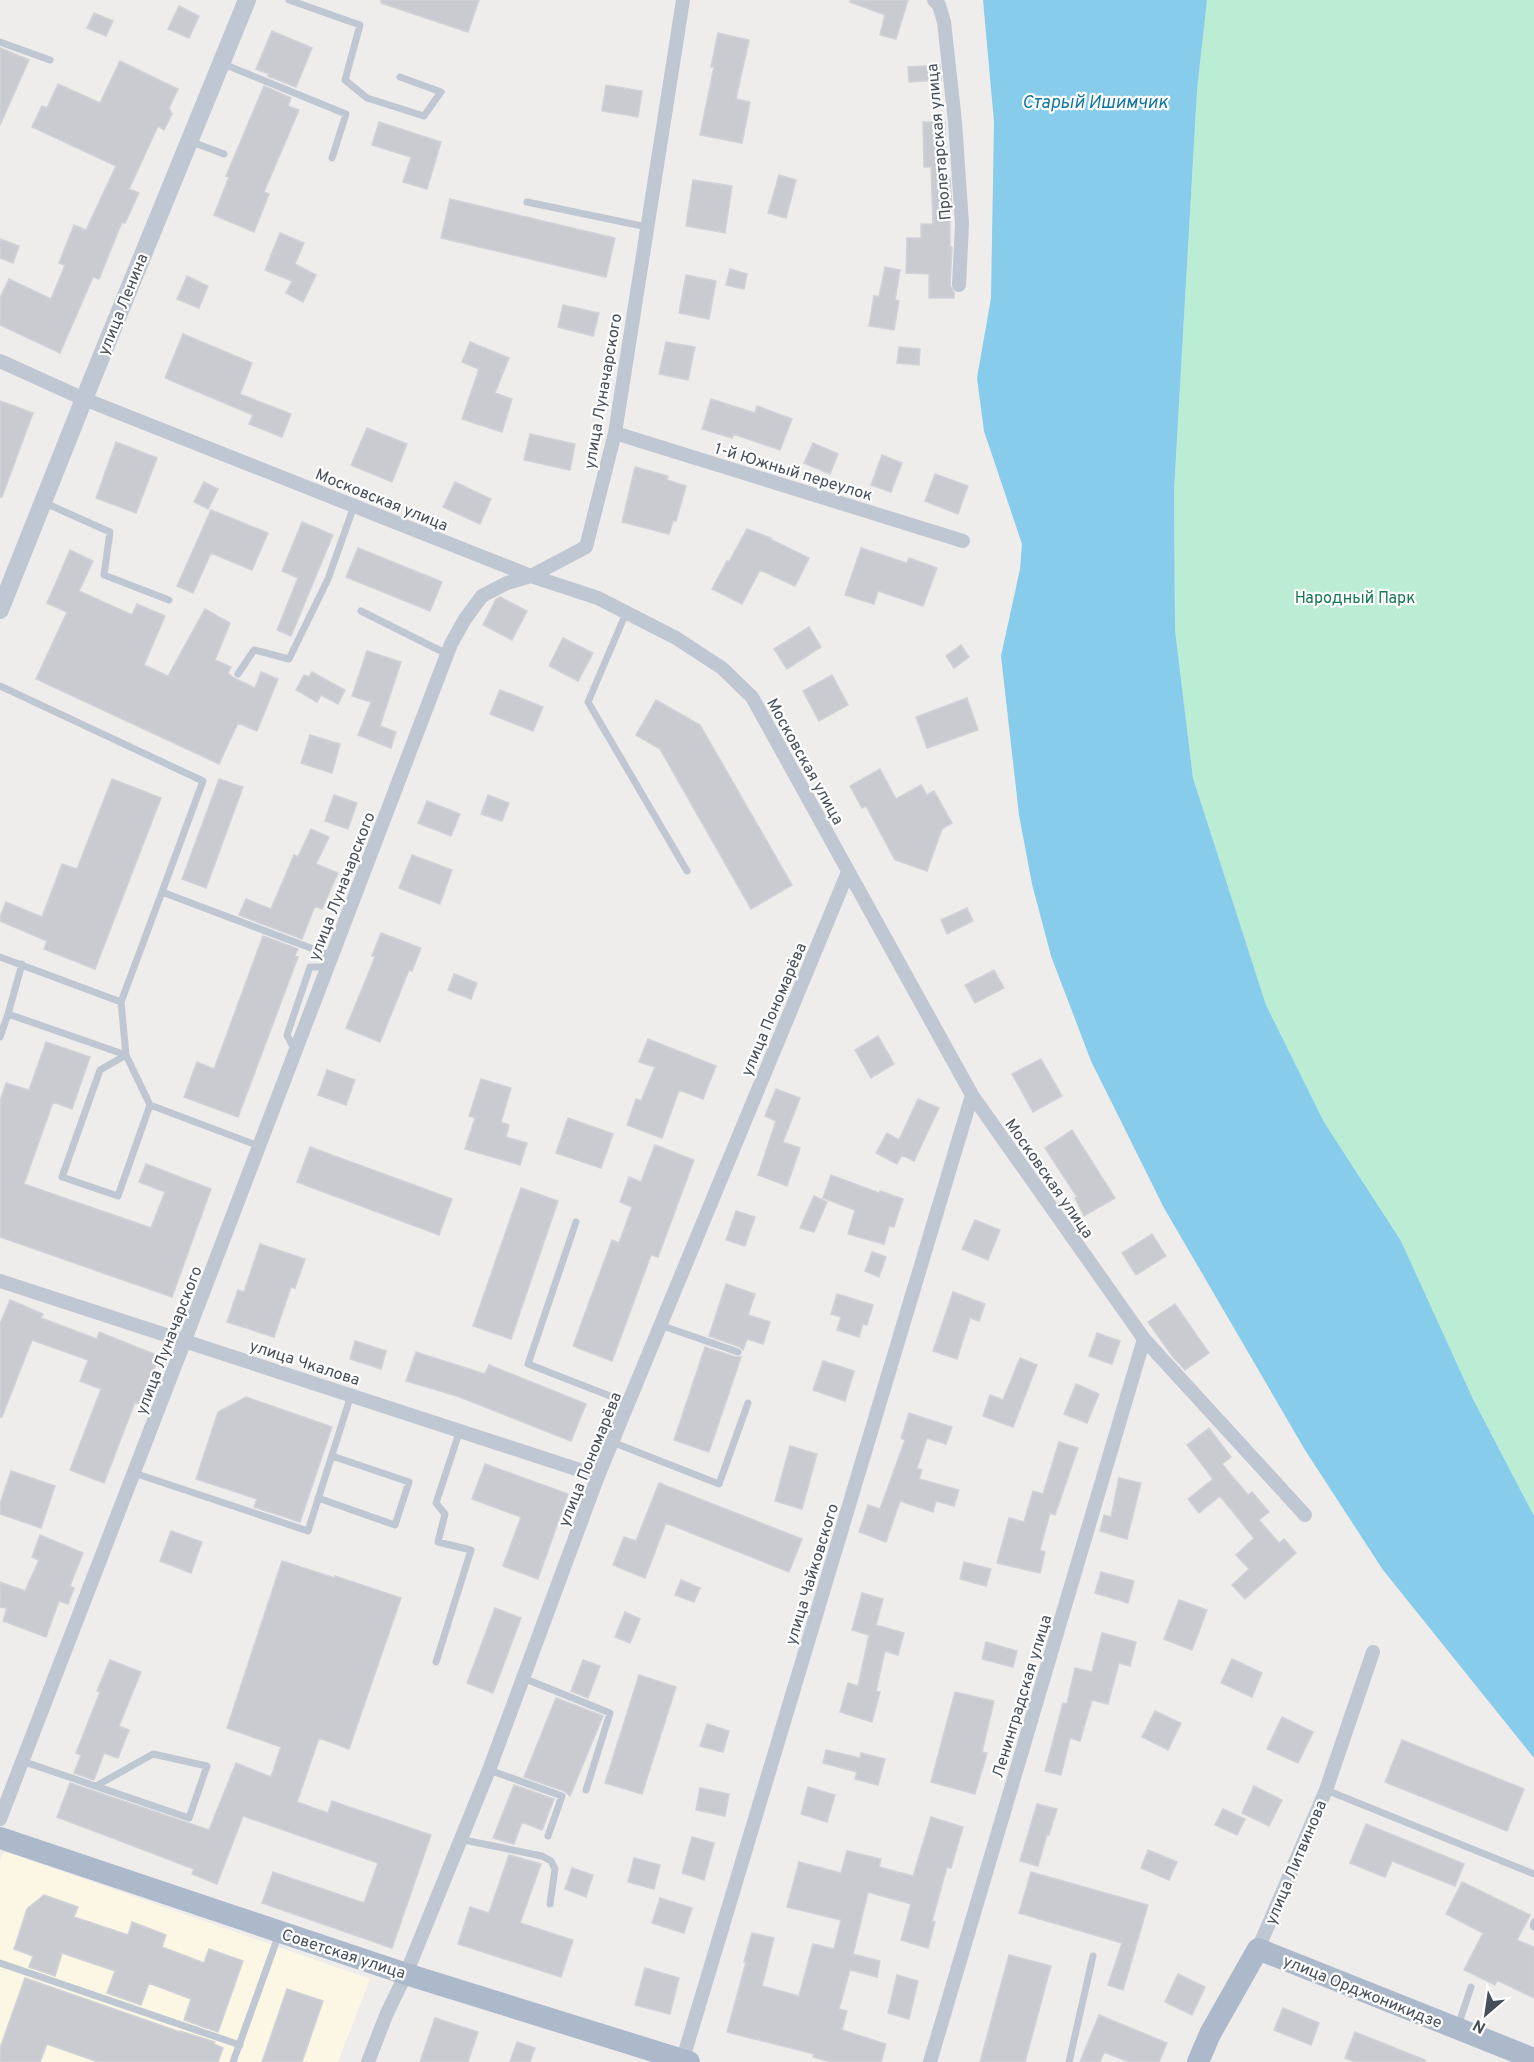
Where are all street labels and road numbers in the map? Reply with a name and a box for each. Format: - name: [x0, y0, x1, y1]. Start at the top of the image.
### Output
- street label: Пролетарская улица: [923, 63, 957, 221]
- street label: улица Ленина: [94, 251, 153, 359]
- street label: улица Луначарского: [580, 312, 628, 471]
- street label: 1-й Южный переулок: [712, 439, 875, 506]
- street label: Московская улица: [312, 465, 451, 537]
- street label: Московская улица: [761, 695, 847, 829]
- street label: улица Луначарского: [305, 810, 380, 964]
- street label: улица Пономарёва: [738, 940, 812, 1080]
- street label: Московская улица: [1000, 1115, 1097, 1243]
- street label: улица Луначарского: [132, 1264, 207, 1418]
- street label: улица Чкалова: [247, 1337, 362, 1391]
- street label: улица Пономарёва: [555, 1390, 627, 1530]
- street label: улица Чайковского: [782, 1501, 844, 1648]
- street label: Ленинградская улица: [989, 1613, 1057, 1780]
- street label: улица Литвинова: [1262, 1797, 1332, 1928]
- street label: Советская улица: [279, 1925, 408, 1984]
- street label: улица Орджоникидзе: [1280, 1952, 1445, 2034]

